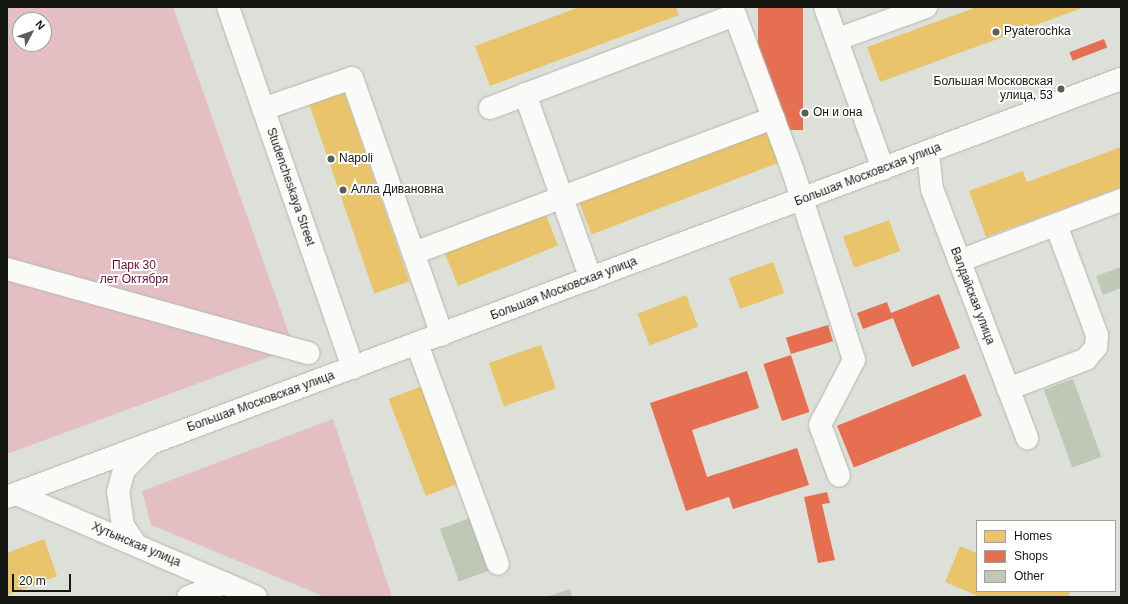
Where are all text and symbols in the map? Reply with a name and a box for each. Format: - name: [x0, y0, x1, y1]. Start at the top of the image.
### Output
- north arrow: [12, 12, 52, 52]
- text: N: [33, 18, 47, 32]
- place label: Pyaterochka: [1004, 25, 1071, 39]
- marker: Pyaterochka: [991, 27, 1001, 37]
- place label: Большая Московская улица, 53: [934, 75, 1053, 103]
- marker: Большая Московская улица, 53: [1056, 84, 1066, 94]
- place label: Он и она: [813, 106, 862, 120]
- marker: Он и она: [800, 108, 810, 118]
- street label: Studencheskaya Street: [263, 126, 317, 248]
- street label: Большая Московская улица: [793, 140, 943, 210]
- place label: Napoli: [339, 152, 373, 166]
- marker: Napoli: [326, 154, 336, 164]
- place label: Алла Дивановна: [351, 183, 444, 197]
- marker: Алла Дивановна: [338, 185, 348, 195]
- street label: Валдайская улица: [947, 245, 997, 347]
- street label: Большая Московская улица: [489, 254, 639, 324]
- park label: Парк 30 лет Октября: [100, 259, 168, 287]
- street label: Большая Московская улица: [185, 369, 337, 435]
- street label: Хутынская улица: [89, 520, 183, 570]
- legend: [976, 520, 1116, 592]
- text: Homes: [1014, 529, 1052, 543]
- text: Shops: [1014, 549, 1048, 563]
- scale bar: [14, 566, 73, 592]
- text: Other: [1014, 569, 1044, 583]
- text: 20 m: [19, 574, 46, 588]

